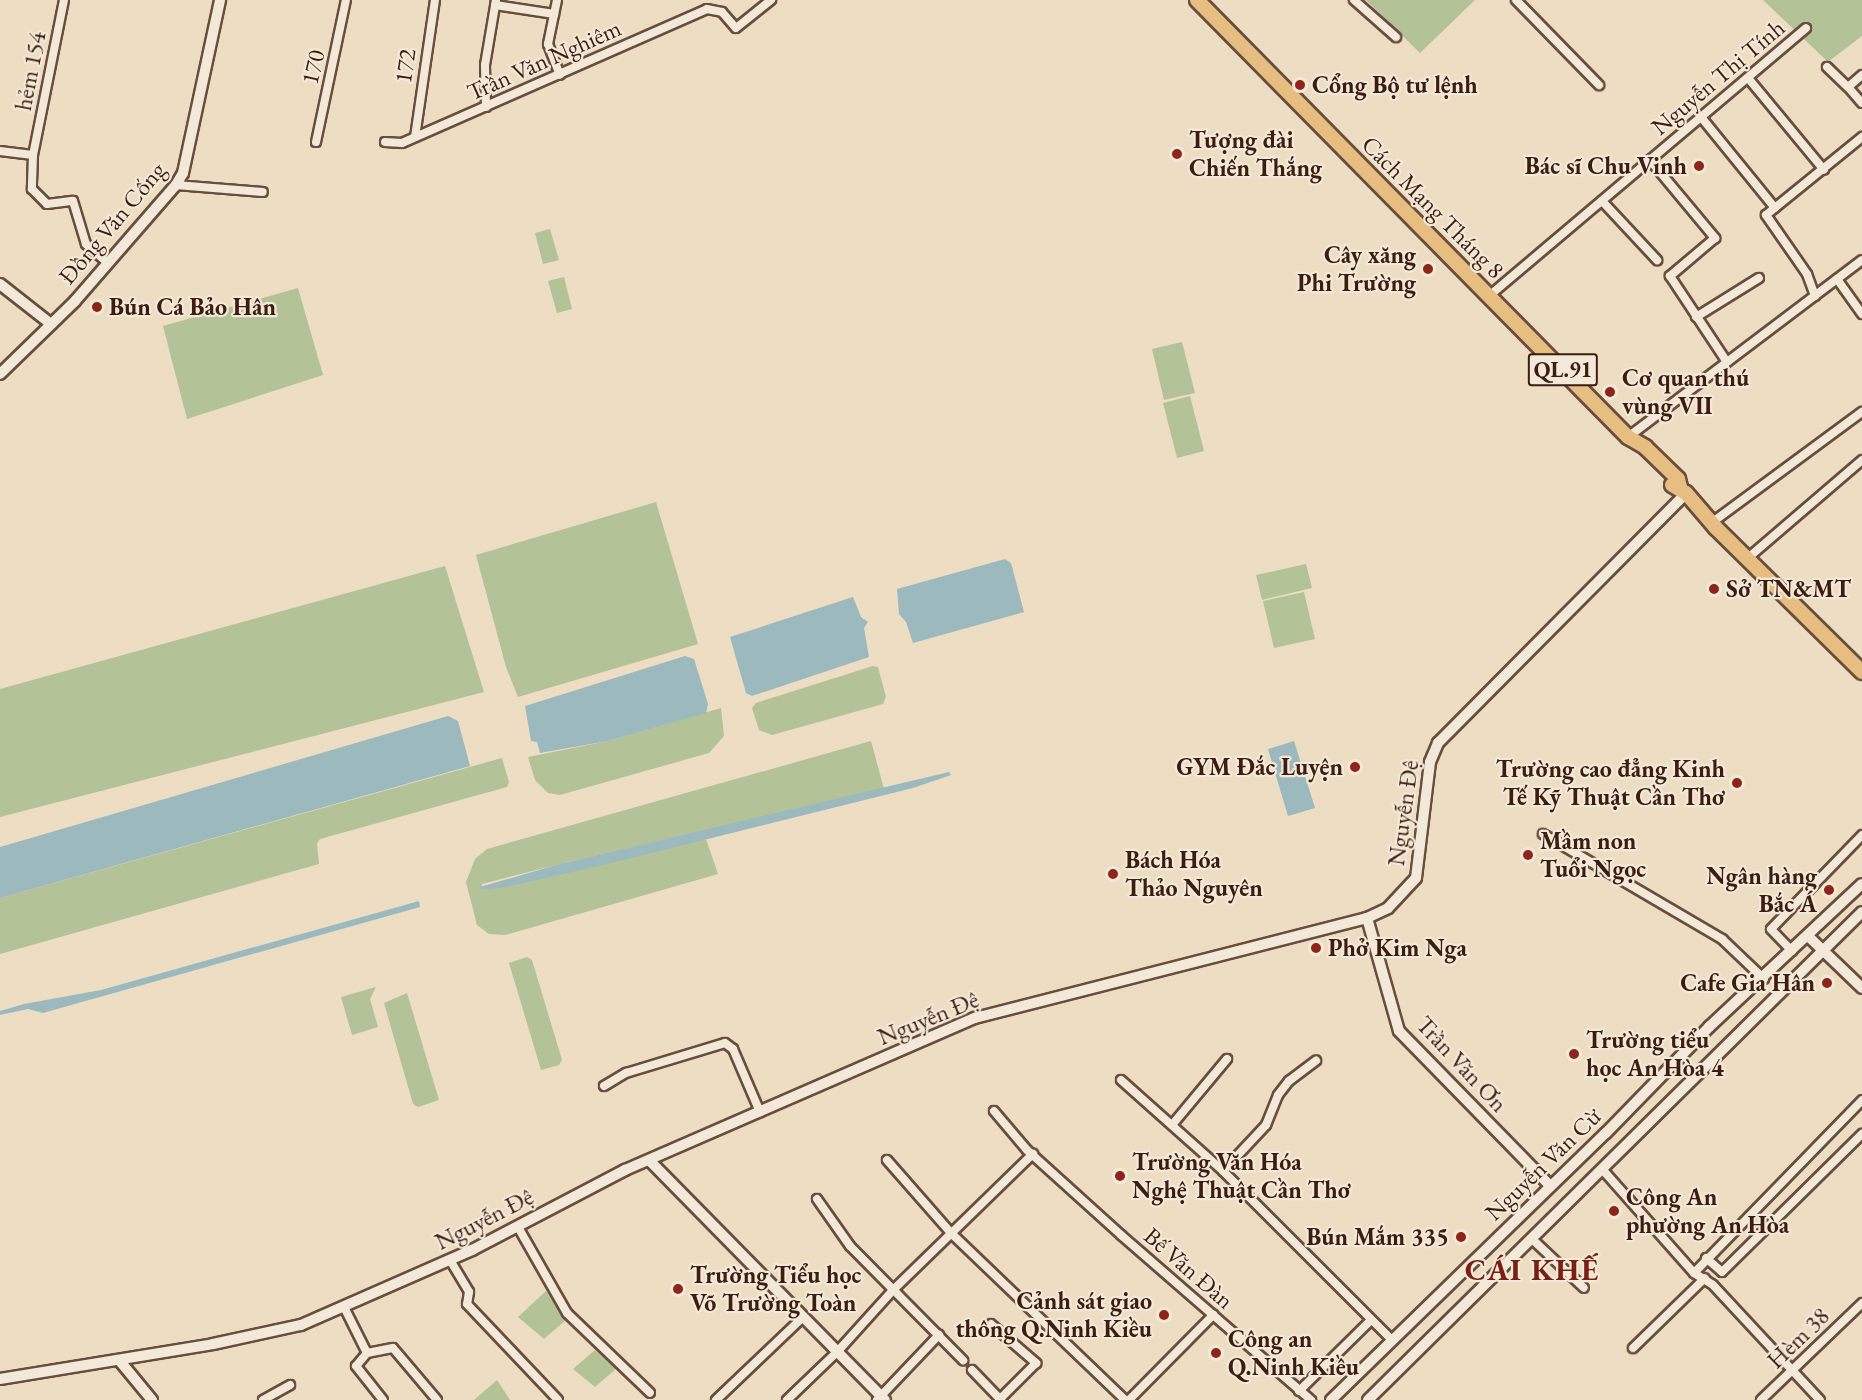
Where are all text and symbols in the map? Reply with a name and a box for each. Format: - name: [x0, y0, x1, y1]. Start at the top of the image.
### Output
- street label: Trần Văn Nghiêm: [463, 13, 625, 107]
- street label: Nguyễn Thị Tính: [1646, 13, 1790, 141]
- street label: hẻm 154: [8, 29, 52, 113]
- street label: 170: [295, 47, 331, 87]
- street label: 172: [388, 47, 422, 85]
- place label: Cổng Bộ tư lệnh: [1312, 71, 1478, 99]
- marker: Cổng Bộ tư lệnh: [1293, 78, 1307, 92]
- place label: Tượng đài Chiến Thắng: [1189, 126, 1322, 182]
- street label: Cách Mạng Tháng 8: [1356, 130, 1510, 284]
- marker: Tượng đài Chiến Thắng: [1170, 147, 1184, 161]
- place label: Bác sĩ Chu Vinh: [1525, 152, 1687, 180]
- street label: Đồng Văn Cống: [53, 156, 171, 290]
- marker: Bác sĩ Chu Vinh: [1692, 159, 1706, 173]
- place label: Cây xăng Phi Trường: [1297, 241, 1416, 297]
- marker: Cây xăng Phi Trường: [1421, 262, 1435, 276]
- place label: Bún Cá Bảo Hân: [109, 293, 276, 321]
- marker: Bún Cá Bảo Hân: [90, 300, 104, 314]
- road number: QL.91: [1527, 351, 1599, 389]
- place label: Cơ quan thú vùng VII: [1622, 364, 1749, 420]
- marker: Cơ quan thú vùng VII: [1603, 385, 1617, 399]
- place label: Sở TN&MT: [1726, 575, 1851, 603]
- marker: Sở TN&MT: [1707, 582, 1721, 596]
- place label: GYM Đắc Luyện: [1176, 753, 1343, 781]
- place label: Trường cao đẳng Kinh Tế Kỹ Thuật Cần Thơ: [1496, 755, 1725, 811]
- street label: Nguyễn Đệ: [1381, 758, 1425, 868]
- marker: GYM Đắc Luyện: [1348, 760, 1362, 774]
- marker: Trường cao đẳng Kinh Tế Kỹ Thuật Cần Thơ: [1730, 776, 1744, 790]
- place label: Mầm non Tuổi Ngọc: [1540, 827, 1646, 883]
- place label: Bách Hóa Thảo Nguyên: [1125, 846, 1263, 902]
- marker: Mầm non Tuổi Ngọc: [1521, 848, 1535, 862]
- place label: Ngân hàng Bắc Á: [1706, 862, 1817, 918]
- marker: Bách Hóa Thảo Nguyên: [1106, 867, 1120, 881]
- marker: Ngân hàng Bắc Á: [1822, 883, 1836, 897]
- place label: Phở Kim Nga: [1328, 934, 1467, 962]
- marker: Phở Kim Nga: [1309, 941, 1323, 955]
- place label: Cafe Gia Hân: [1680, 969, 1815, 997]
- marker: Cafe Gia Hân: [1820, 976, 1834, 990]
- street label: Nguyễn Đệ: [873, 985, 983, 1051]
- street label: Trần Văn Ơn: [1410, 1010, 1514, 1118]
- place label: Trường tiểu học An Hòa 4: [1586, 1026, 1724, 1082]
- marker: Trường tiểu học An Hòa 4: [1567, 1047, 1581, 1061]
- street label: Nguyễn Văn Cừ: [1479, 1102, 1607, 1226]
- place label: Trường Văn Hóa Nghệ Thuật Cần Thơ: [1132, 1148, 1351, 1204]
- marker: Trường Văn Hóa Nghệ Thuật Cần Thơ: [1113, 1169, 1127, 1183]
- street label: Nguyễn Đệ: [430, 1182, 538, 1256]
- place label: Công An phường An Hòa: [1626, 1183, 1789, 1239]
- marker: Công An phường An Hòa: [1607, 1204, 1621, 1218]
- street label: Bế Văn Đàn: [1138, 1221, 1240, 1315]
- place label: Bún Mắm 335: [1306, 1223, 1449, 1251]
- marker: Bún Mắm 335: [1454, 1230, 1468, 1244]
- district label: CÁI KHẾ: [1465, 1252, 1599, 1288]
- place label: Trường Tiểu học Võ Trường Toàn: [690, 1261, 861, 1317]
- marker: Trường Tiểu học Võ Trường Toàn: [671, 1282, 685, 1296]
- place label: Cảnh sát giao thông Q.Ninh Kiều: [955, 1287, 1152, 1343]
- street label: Hèm 38: [1761, 1301, 1835, 1375]
- marker: Cảnh sát giao thông Q.Ninh Kiều: [1157, 1308, 1171, 1322]
- place label: Công an Q.Ninh Kiều: [1228, 1325, 1359, 1381]
- marker: Công an Q.Ninh Kiều: [1209, 1346, 1223, 1360]

